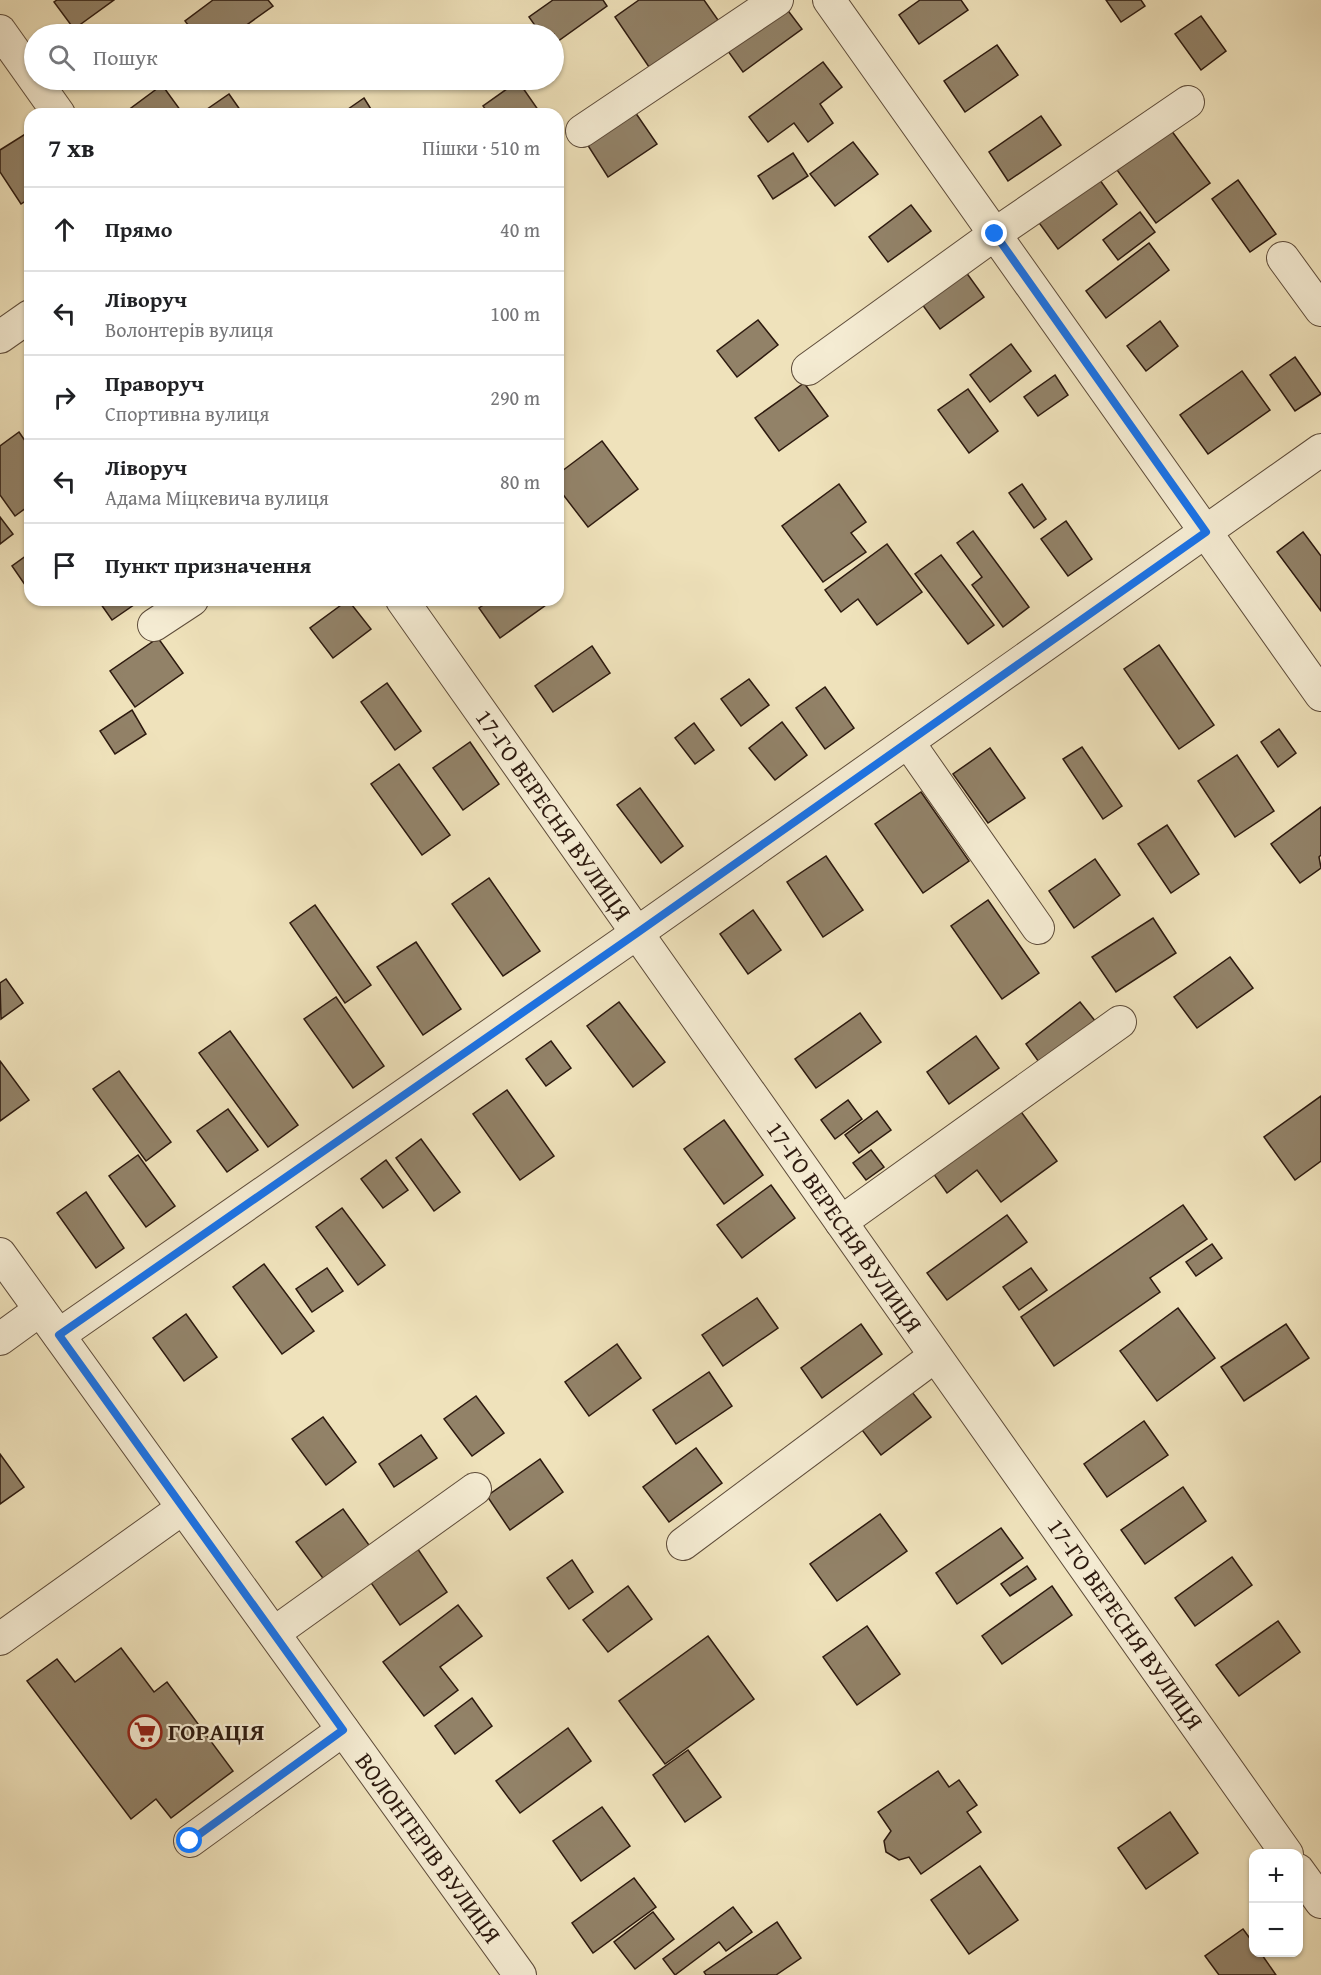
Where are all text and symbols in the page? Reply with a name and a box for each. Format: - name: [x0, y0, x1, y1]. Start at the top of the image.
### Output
- search box: [24, 24, 564, 90]
- icon: search: [45, 41, 78, 74]
- text: Пошук: [93, 41, 158, 73]
- text: 7 хв: [48, 128, 95, 167]
- text: Пішки · 510 m: [422, 133, 540, 162]
- icon: ahead: [48, 213, 81, 246]
- text: Прямо: [105, 213, 172, 245]
- text: 40 m: [500, 215, 540, 244]
- route end: [981, 220, 1007, 246]
- text: Ліворуч: [105, 283, 187, 315]
- icon: left: [48, 297, 81, 330]
- text: 100 m: [490, 299, 540, 328]
- text: Волонтерів вулиця: [105, 315, 273, 344]
- text: Праворуч: [105, 367, 204, 399]
- icon: right: [48, 381, 81, 414]
- text: 290 m: [490, 383, 540, 412]
- text: Спортивна вулиця: [105, 399, 269, 428]
- text: Ліворуч: [105, 451, 187, 483]
- icon: left: [48, 465, 81, 498]
- text: 80 m: [500, 467, 540, 496]
- text: Адама Міцкевича вулиця: [105, 483, 329, 512]
- icon: arrive: [48, 549, 81, 582]
- text: Пункт призначення: [105, 549, 311, 581]
- street label: 17-ГО ВЕРЕСНЯ ВУЛИЦЯ: [467, 702, 640, 928]
- street label: 17-ГО ВЕРЕСНЯ ВУЛИЦЯ: [758, 1114, 931, 1340]
- street label: 17-ГО ВЕРЕСНЯ ВУЛИЦЯ: [1039, 1511, 1212, 1737]
- supermarket icon: ГОРАЦІЯ: [127, 1714, 163, 1750]
- place label: ГОРАЦІЯ: [168, 1714, 264, 1749]
- street label: ВОЛОНТЕРІВ ВУЛИЦЯ: [347, 1745, 510, 1950]
- route start: [176, 1827, 202, 1853]
- map controls: [1249, 1849, 1303, 1957]
- button: +: [1249, 1849, 1303, 1903]
- button: −: [1249, 1903, 1303, 1957]

